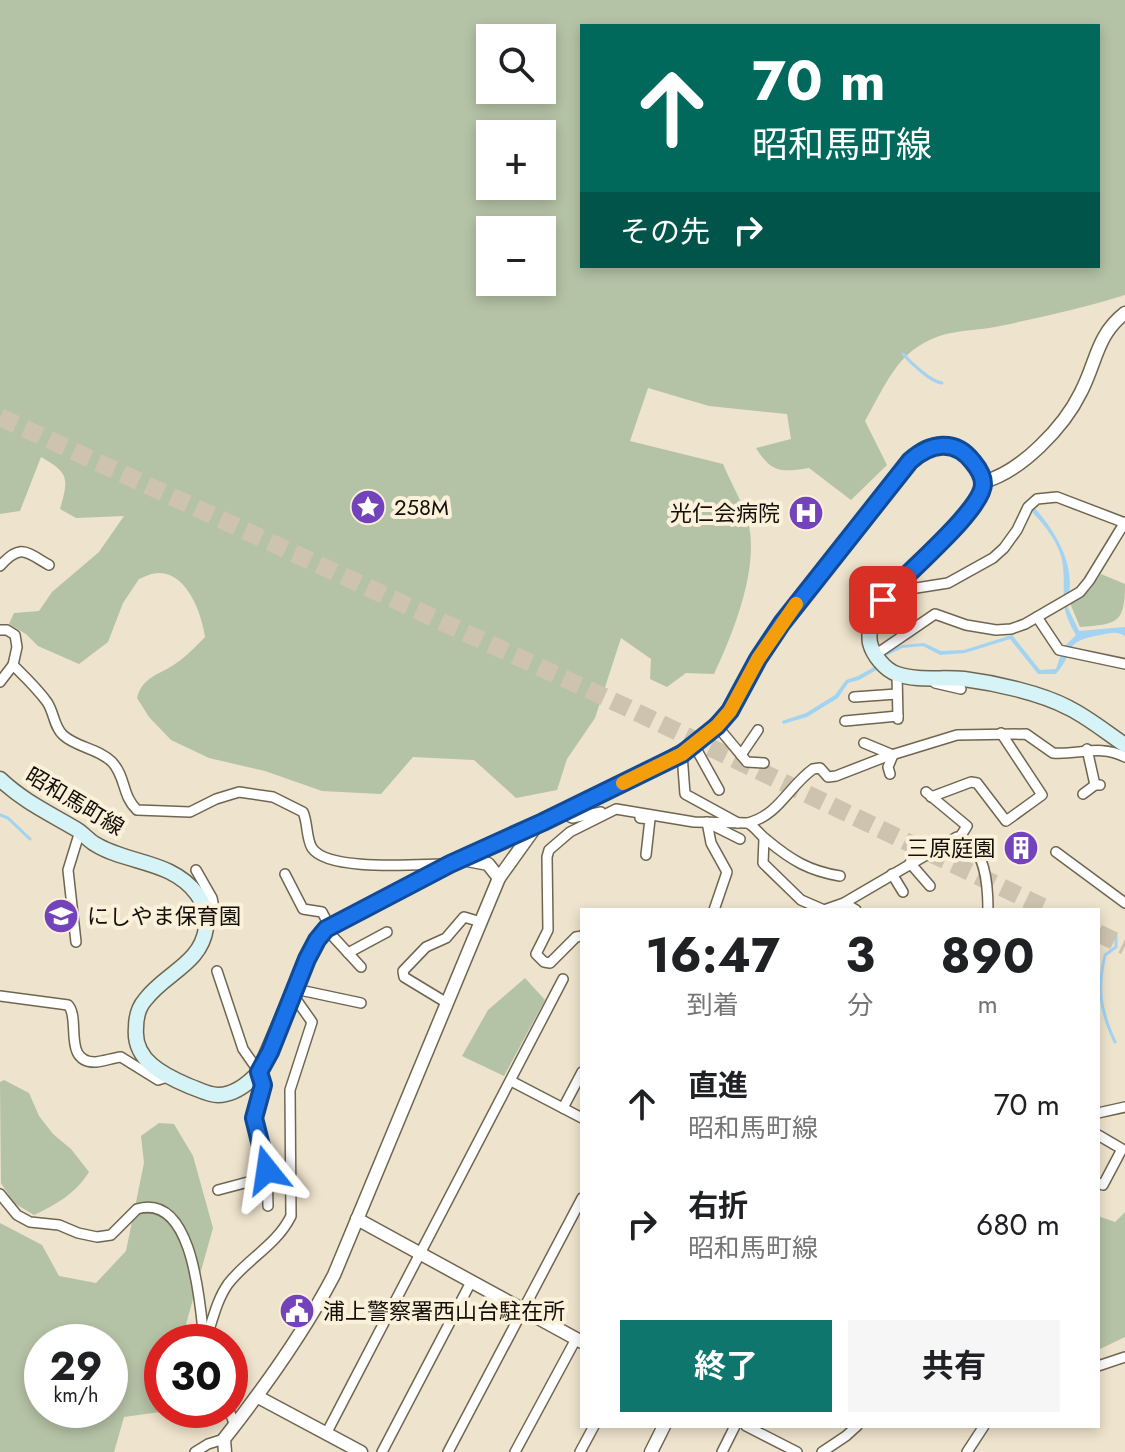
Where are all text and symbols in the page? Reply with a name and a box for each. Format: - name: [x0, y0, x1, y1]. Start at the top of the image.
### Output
- map controls: [476, 24, 556, 296]
- button: search: [476, 24, 556, 104]
- text: 70 m: [752, 40, 886, 121]
- icon: ahead: [620, 56, 724, 160]
- text: 昭和馬町線: [752, 118, 932, 170]
- button: +: [476, 120, 556, 200]
- icon: right: [726, 208, 770, 252]
- text: その先: [620, 210, 710, 253]
- button: −: [476, 216, 556, 296]
- place icon: 258M: [349, 488, 387, 526]
- place label: 258M: [394, 491, 449, 523]
- hospital icon: 光仁会病院: [787, 494, 825, 532]
- place label: 光仁会病院: [670, 497, 780, 529]
- pin: [849, 566, 917, 634]
- icon: arrive: [861, 578, 905, 622]
- street label: 昭和馬町線: [20, 759, 130, 843]
- building icon: 三原庭園: [1002, 829, 1040, 867]
- place label: 三原庭園: [907, 832, 995, 864]
- school or university icon: にしやま保育園: [42, 897, 80, 935]
- place label: にしやま保育園: [87, 900, 241, 932]
- text: 16:47: [645, 921, 780, 990]
- text: 3: [845, 921, 875, 990]
- text: 890: [941, 922, 1035, 991]
- text: m: [977, 985, 998, 1023]
- text: 到着: [687, 986, 739, 1024]
- text: 分: [847, 986, 873, 1024]
- text: 直進: [688, 1064, 748, 1107]
- icon: ahead: [620, 1082, 664, 1126]
- text: 70 m: [994, 1083, 1060, 1126]
- text: 昭和馬町線: [688, 1109, 818, 1147]
- position arrow: [225, 1128, 309, 1212]
- text: 右折: [688, 1184, 748, 1227]
- icon: right: [620, 1202, 664, 1246]
- text: 680 m: [976, 1203, 1060, 1246]
- text: 昭和馬町線: [688, 1229, 818, 1267]
- public building icon: 浦上警察署西山台駐在所: [278, 1292, 316, 1330]
- place label: 浦上警察署西山台駐在所: [323, 1295, 565, 1327]
- button: 終了: [620, 1320, 832, 1412]
- button: 共有: [848, 1320, 1060, 1412]
- speed limit sign: 30: [144, 1324, 248, 1428]
- text: 29: [50, 1337, 103, 1395]
- text: km/h: [53, 1381, 99, 1410]

